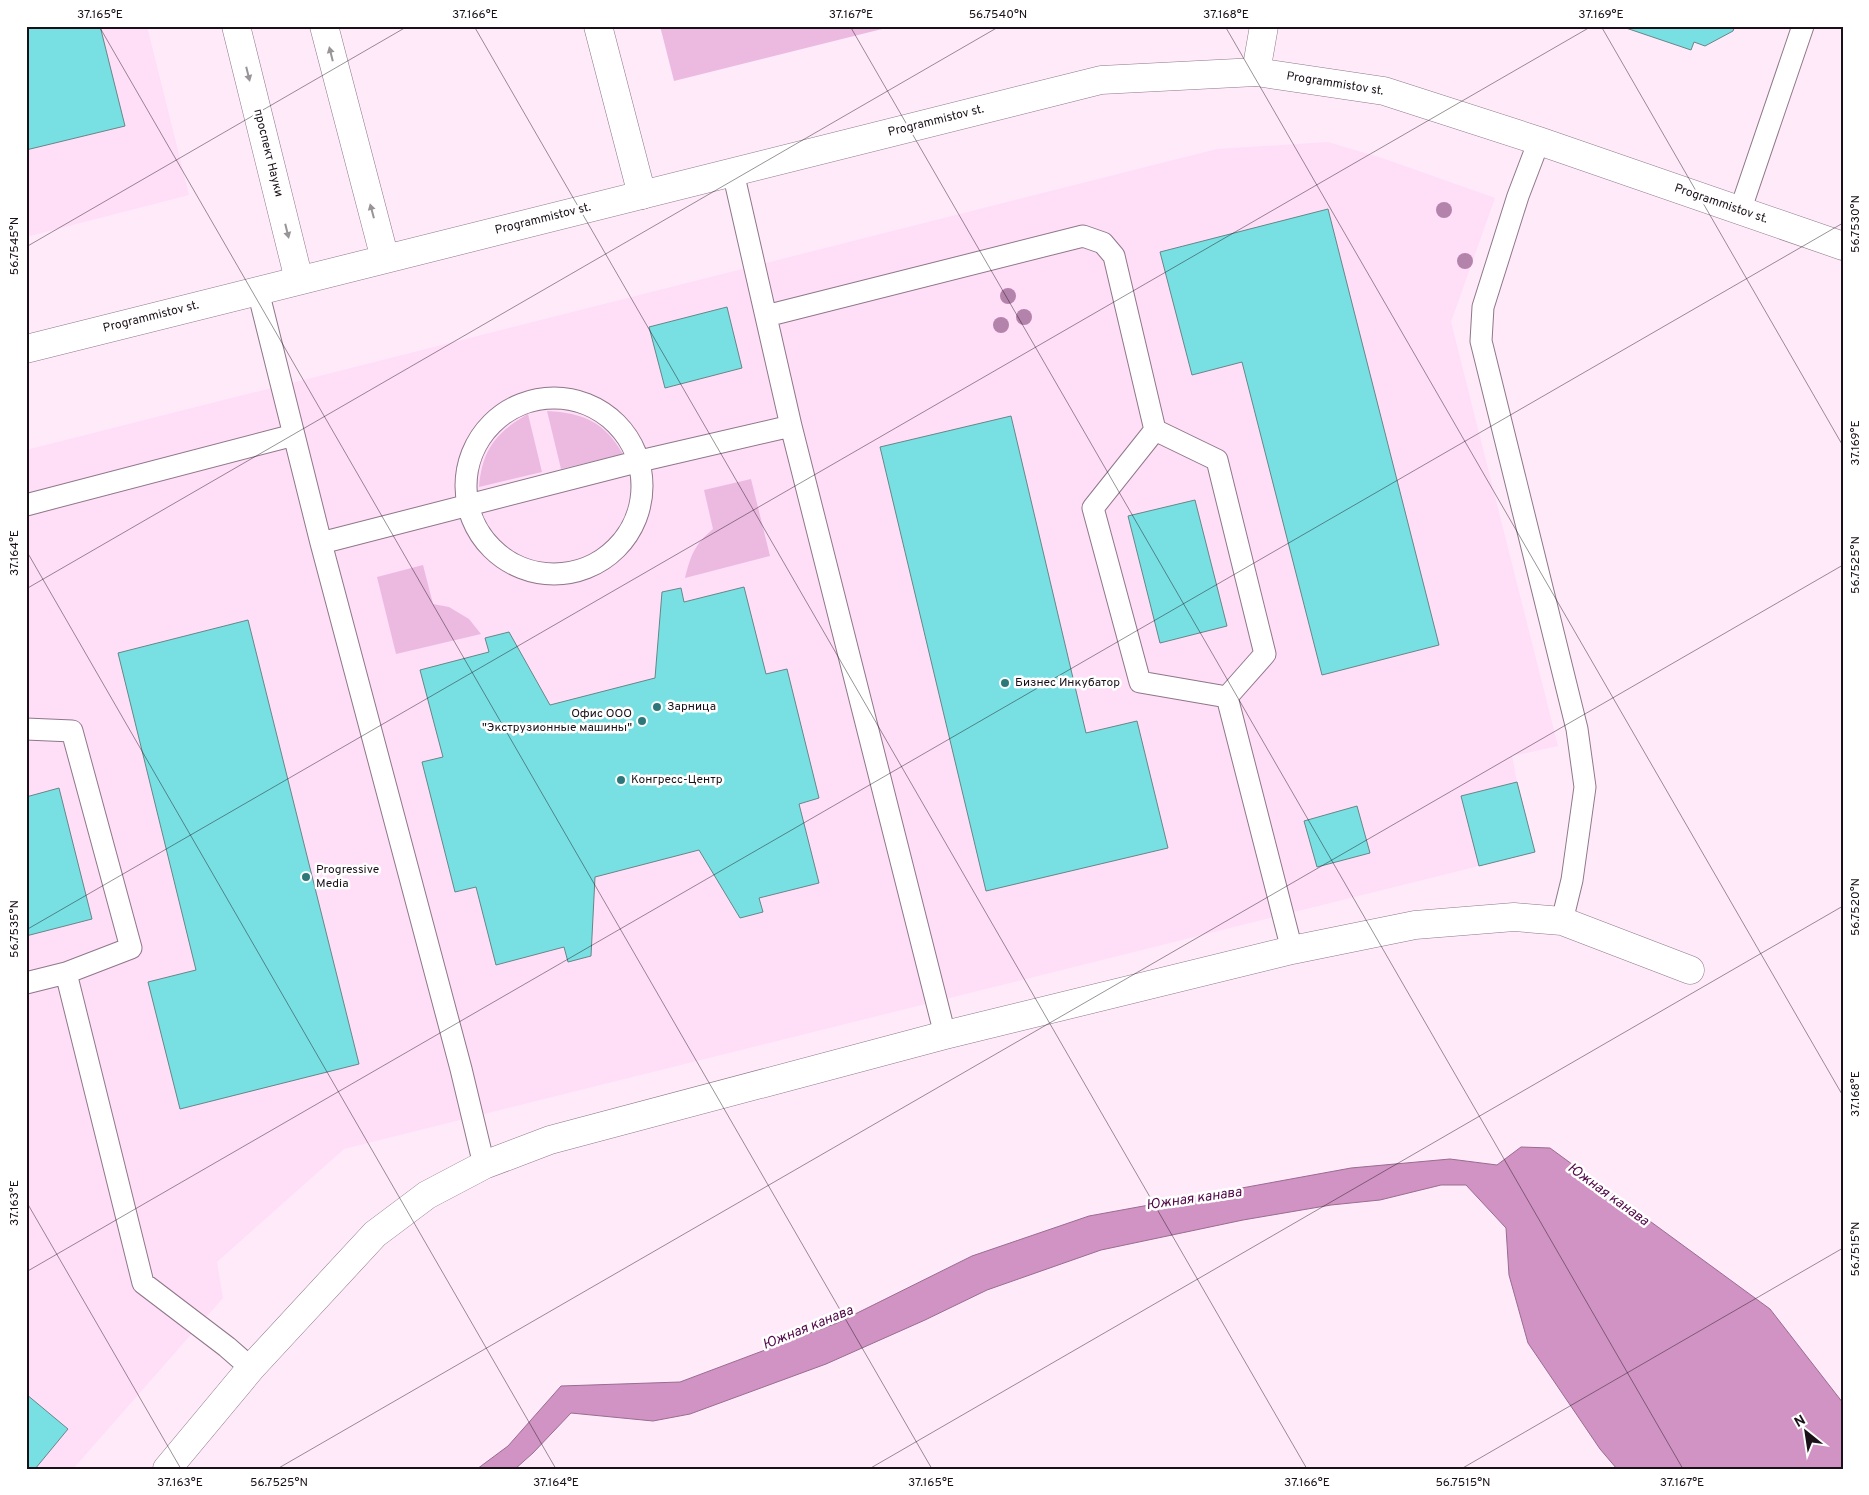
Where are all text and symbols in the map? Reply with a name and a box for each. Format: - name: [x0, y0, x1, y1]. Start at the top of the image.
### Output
- text: 37.165°E: [77, 7, 123, 23]
- text: 37.166°E: [452, 7, 498, 23]
- text: 37.167°E: [829, 7, 873, 23]
- text: 56.7540°N: [969, 7, 1027, 23]
- text: 37.168°E: [1203, 7, 1249, 23]
- text: 37.169°E: [1578, 7, 1624, 23]
- one-way arrow: [327, 47, 335, 62]
- one-way arrow: [244, 66, 252, 81]
- street label: Programmistov st.: [1285, 68, 1385, 100]
- street label: Programmistov st.: [886, 101, 986, 141]
- street label: проспект Науки: [249, 107, 287, 199]
- street label: Programmistov st.: [1672, 180, 1770, 228]
- text: 56.7530°N: [1848, 195, 1864, 253]
- street label: Programmistov st.: [493, 199, 593, 239]
- one-way arrow: [368, 204, 376, 219]
- text: 56.7545°N: [7, 217, 23, 275]
- one-way arrow: [283, 224, 291, 239]
- street label: Programmistov st.: [101, 297, 201, 337]
- text: 37.169°E: [1848, 420, 1864, 466]
- text: 37.164°E: [7, 530, 23, 576]
- text: 56.7525°N: [1848, 536, 1864, 594]
- place label: Бизнес Инкубатор: [1015, 675, 1120, 691]
- marker: Бизнес Инкубатор: [999, 677, 1011, 689]
- place label: Зарница: [667, 699, 716, 715]
- marker: Зарница: [651, 701, 663, 713]
- place label: Офис ООО "Экструзионные машины": [482, 706, 632, 736]
- marker: Офис ООО "Экструзионные машины": [636, 715, 648, 727]
- place label: Конгресс-Центр: [631, 772, 723, 788]
- marker: Конгресс-Центр: [615, 774, 627, 786]
- place label: Progressive Media: [316, 862, 379, 892]
- marker: Progressive Media: [300, 871, 312, 883]
- text: 56.7520°N: [1848, 878, 1864, 936]
- text: 56.7535°N: [7, 900, 23, 958]
- text: 37.168°E: [1848, 1071, 1864, 1117]
- water label: Южная канава: [1564, 1160, 1653, 1231]
- text: 37.163°E: [7, 1180, 23, 1226]
- water label: Южная канава: [1145, 1184, 1244, 1214]
- text: 56.7515°N: [1848, 1221, 1864, 1277]
- water label: Южная канава: [760, 1302, 857, 1354]
- north arrow: [1782, 1408, 1832, 1458]
- text: N: [1792, 1412, 1809, 1432]
- text: 37.163°E: [157, 1475, 203, 1491]
- text: 56.7525°N: [250, 1475, 308, 1491]
- text: 37.164°E: [533, 1475, 579, 1491]
- text: 37.165°E: [908, 1475, 954, 1491]
- text: 37.166°E: [1284, 1475, 1330, 1491]
- text: 56.7515°N: [1435, 1475, 1491, 1491]
- text: 37.167°E: [1660, 1475, 1704, 1491]

